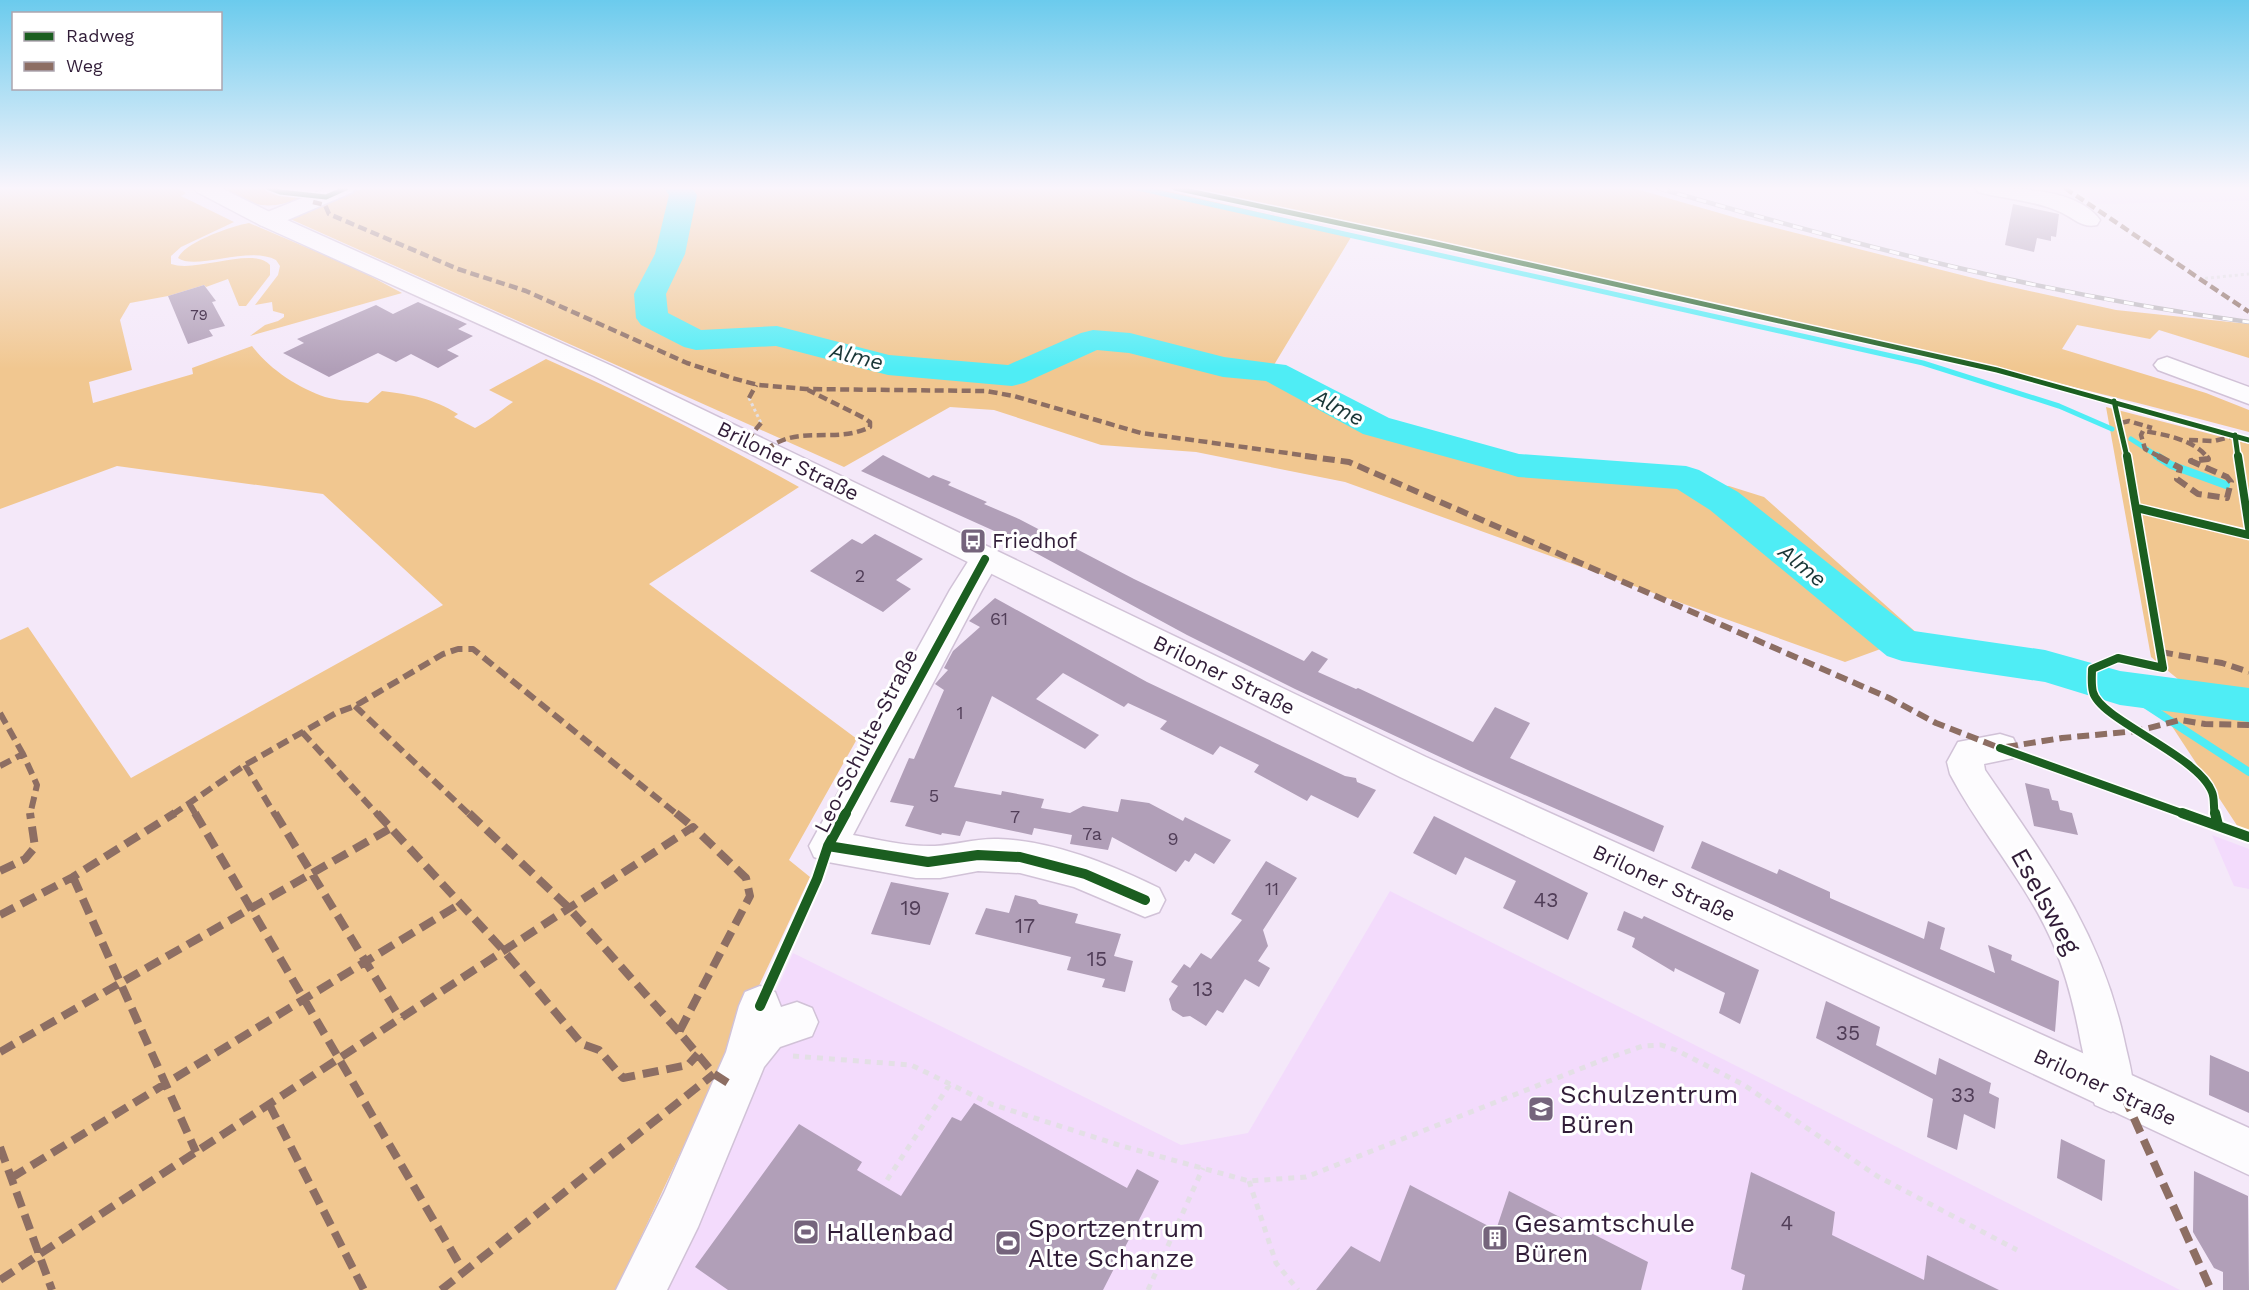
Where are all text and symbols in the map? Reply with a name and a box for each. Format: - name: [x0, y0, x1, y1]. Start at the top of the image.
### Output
- legend: [12, 12, 222, 90]
- text: Radweg: [66, 25, 135, 46]
- text: Weg: [66, 55, 103, 76]
- house number: 79: [190, 306, 208, 324]
- water label: Alme: [827, 338, 886, 375]
- water label: Alme: [1308, 383, 1368, 431]
- street label: Briloner Straße: [713, 415, 863, 506]
- bus stop icon: Friedhof: [958, 526, 988, 556]
- place label: Friedhof: [992, 528, 1077, 553]
- water label: Alme: [1773, 538, 1831, 592]
- house number: 2: [855, 565, 865, 586]
- house number: 61: [990, 608, 1008, 629]
- street label: Briloner Straße: [1149, 629, 1299, 720]
- street label: Leo-Schulte-Straße: [808, 645, 923, 837]
- house number: 1: [956, 702, 964, 723]
- house number: 5: [929, 785, 939, 806]
- house number: 7: [1010, 806, 1020, 827]
- house number: 7a: [1082, 823, 1102, 844]
- house number: 9: [1167, 828, 1179, 849]
- street label: Briloner Straße: [1589, 839, 1740, 927]
- street label: Eselsweg: [2005, 843, 2087, 959]
- house number: 11: [1265, 878, 1279, 899]
- house number: 43: [1533, 887, 1559, 912]
- house number: 19: [900, 895, 922, 920]
- house number: 17: [1015, 913, 1035, 938]
- house number: 15: [1087, 946, 1107, 971]
- house number: 13: [1193, 976, 1213, 1001]
- house number: 35: [1836, 1020, 1860, 1045]
- street label: Briloner Straße: [2030, 1043, 2181, 1131]
- place label: Schulzentrum Büren: [1560, 1079, 1738, 1139]
- house number: 33: [1951, 1082, 1975, 1107]
- school or university icon: Schulzentrum Büren: [1526, 1094, 1556, 1124]
- place label: Gesamtschule Büren: [1514, 1208, 1695, 1268]
- house number: 4: [1781, 1210, 1793, 1235]
- place label: Sportzentrum Alte Schanze: [1028, 1213, 1204, 1273]
- sports icon: Hallenbad: [791, 1217, 821, 1247]
- place label: Hallenbad: [826, 1217, 954, 1247]
- building icon: Gesamtschule Büren: [1480, 1223, 1510, 1253]
- sports icon: Sportzentrum Alte Schanze: [993, 1228, 1023, 1258]

